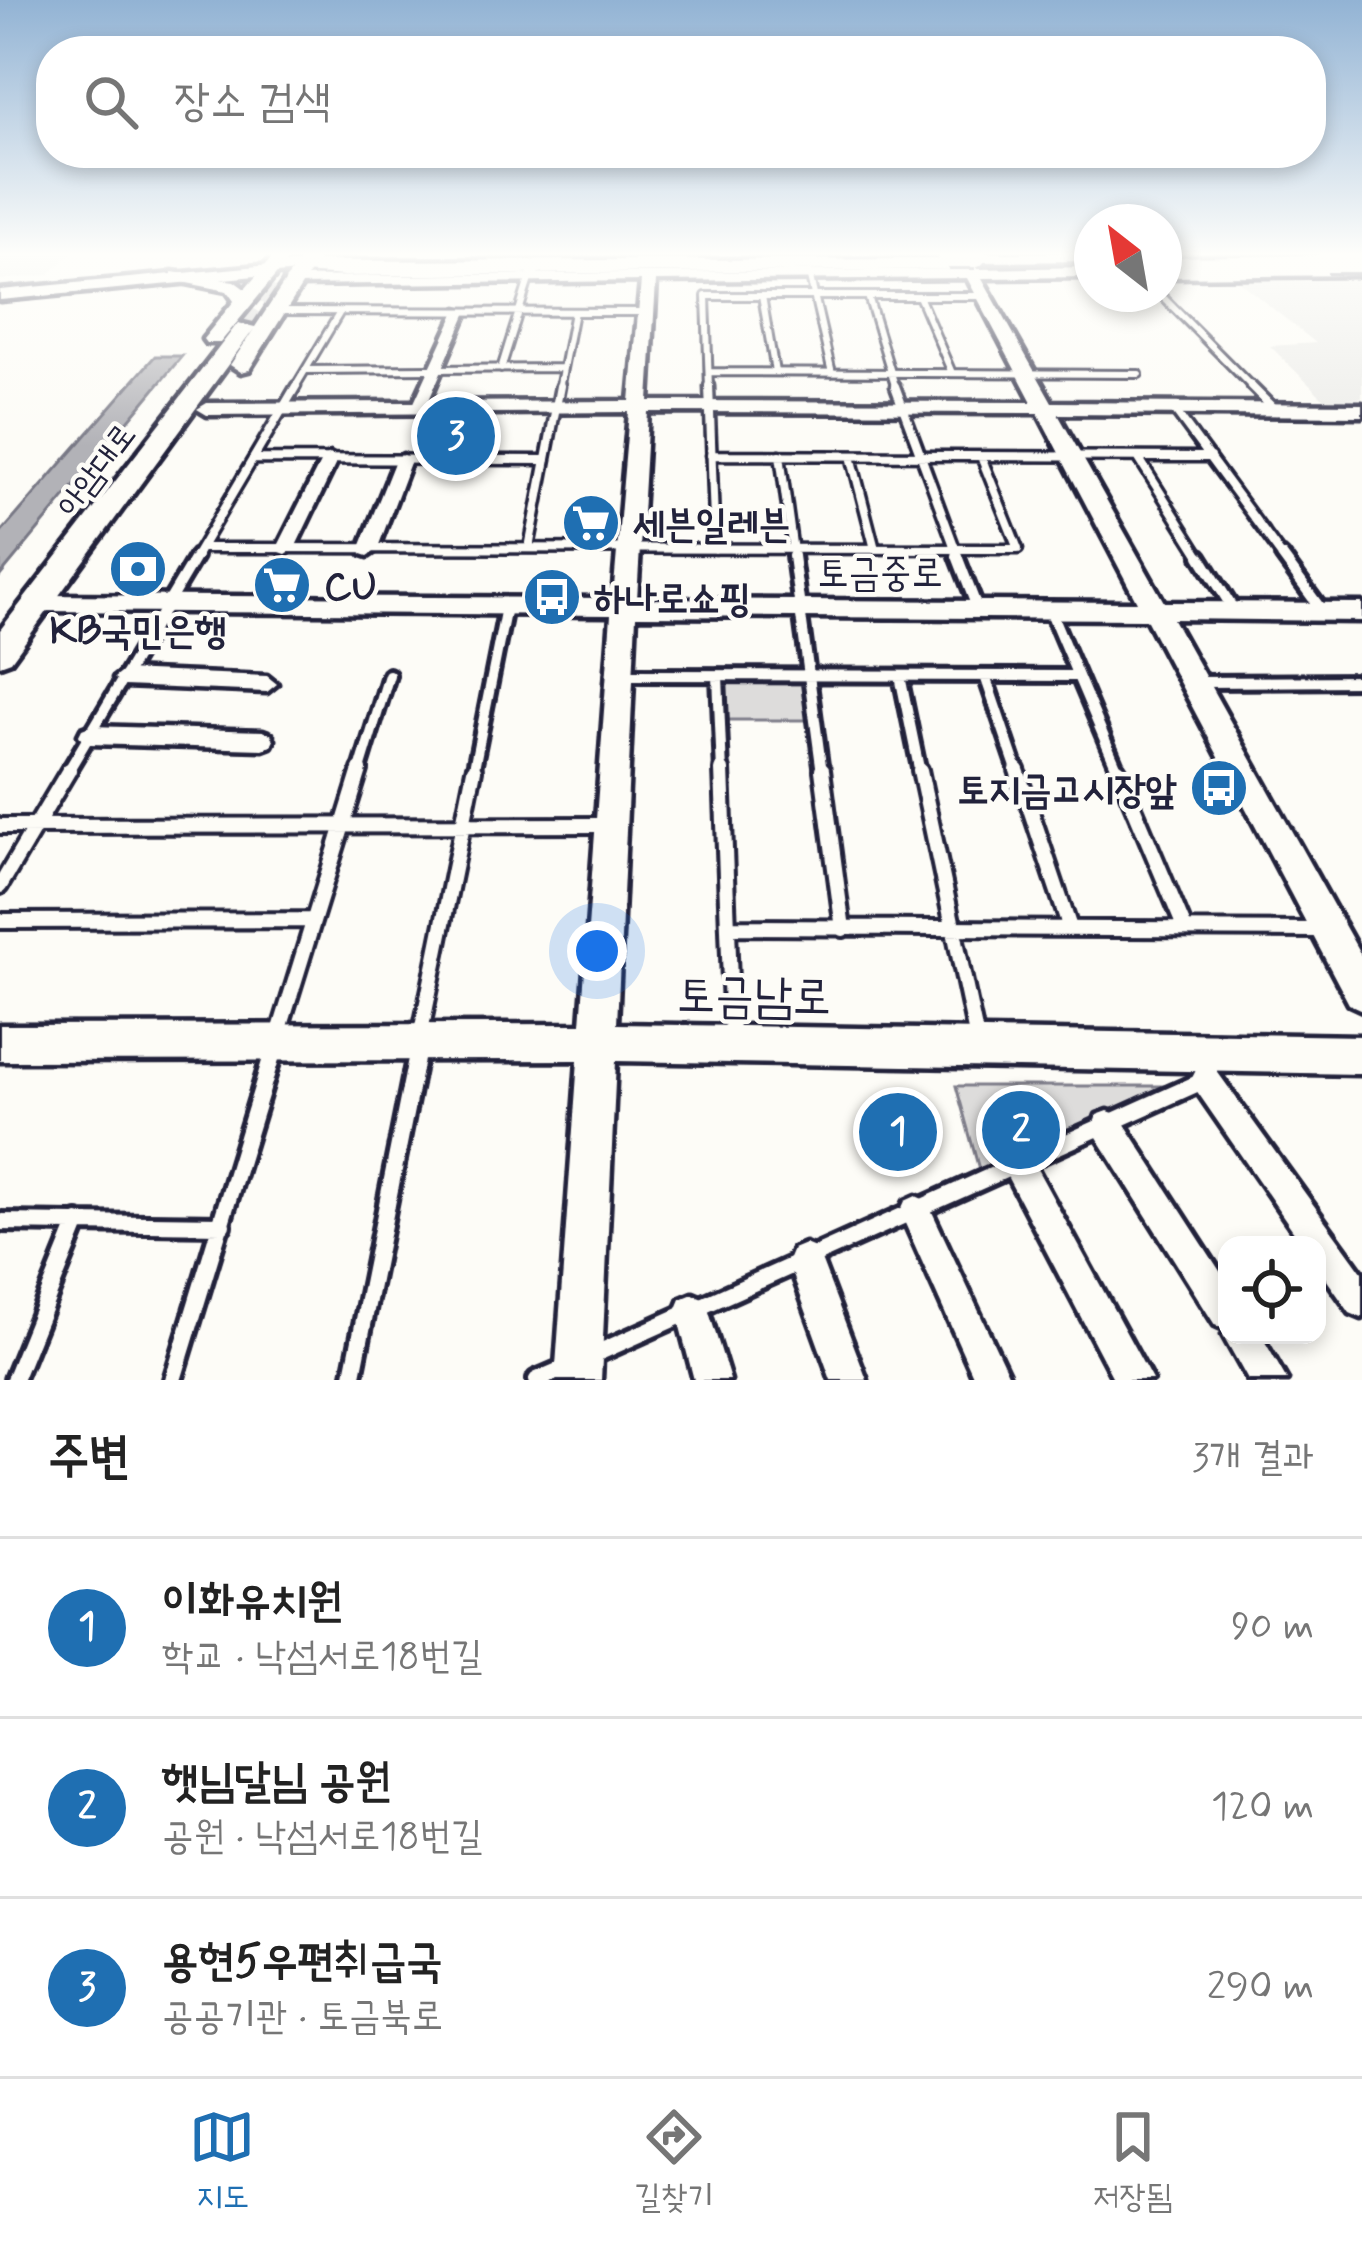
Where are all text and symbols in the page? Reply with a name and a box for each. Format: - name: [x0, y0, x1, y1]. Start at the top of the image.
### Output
- search box: [36, 36, 1326, 168]
- icon: search: [78, 69, 144, 135]
- text: 장소 검색: [174, 73, 331, 132]
- north arrow: [1074, 204, 1182, 312]
- pin: 3: [417, 391, 495, 481]
- street label: 아암대로: [48, 415, 147, 526]
- supermarket icon: 세븐일레븐: [560, 492, 622, 554]
- place label: 세븐일레븐: [633, 501, 790, 552]
- bank icon: KB국민은행: [107, 538, 169, 600]
- street label: 토금중로: [817, 549, 943, 600]
- supermarket icon: CU: [251, 554, 313, 616]
- place label: CU: [324, 563, 377, 614]
- bus stop icon: 하나로쇼핑: [521, 566, 583, 628]
- place label: 하나로쇼핑: [594, 575, 751, 626]
- place label: KB국민은행: [50, 607, 226, 658]
- bus stop icon: 토지금고시장앞: [1188, 757, 1250, 819]
- place label: 토지금고시장앞: [957, 766, 1177, 817]
- your location: [567, 921, 627, 981]
- street label: 토금남로: [676, 965, 832, 1030]
- pin: 2: [982, 1085, 1060, 1175]
- pin: 1: [859, 1087, 937, 1177]
- map controls: [1218, 1236, 1326, 1344]
- button: locate: [1218, 1236, 1326, 1344]
- text: 주변: [48, 1425, 130, 1491]
- text: 3개 결과: [1192, 1433, 1314, 1484]
- text: 이화유치원: [162, 1573, 343, 1632]
- text: 1: [78, 1602, 96, 1653]
- text: 90 m: [1231, 1602, 1314, 1653]
- text: 학교 · 낙섬서로18번길: [162, 1632, 482, 1683]
- text: 햇님달님 공원: [162, 1753, 391, 1812]
- text: 2: [77, 1782, 97, 1833]
- text: 120 m: [1211, 1782, 1314, 1833]
- text: 공원 · 낙섬서로18번길: [162, 1812, 482, 1863]
- text: 용현5우편취급국: [162, 1933, 442, 1992]
- text: 3: [78, 1962, 96, 2013]
- text: 290 m: [1207, 1962, 1314, 2013]
- text: 공공기관 · 토금북로: [162, 1992, 443, 2043]
- tab: 지도: [189, 2104, 255, 2220]
- tab: 길찾기: [634, 2104, 714, 2220]
- tab: 저장됨: [1093, 2104, 1173, 2220]

